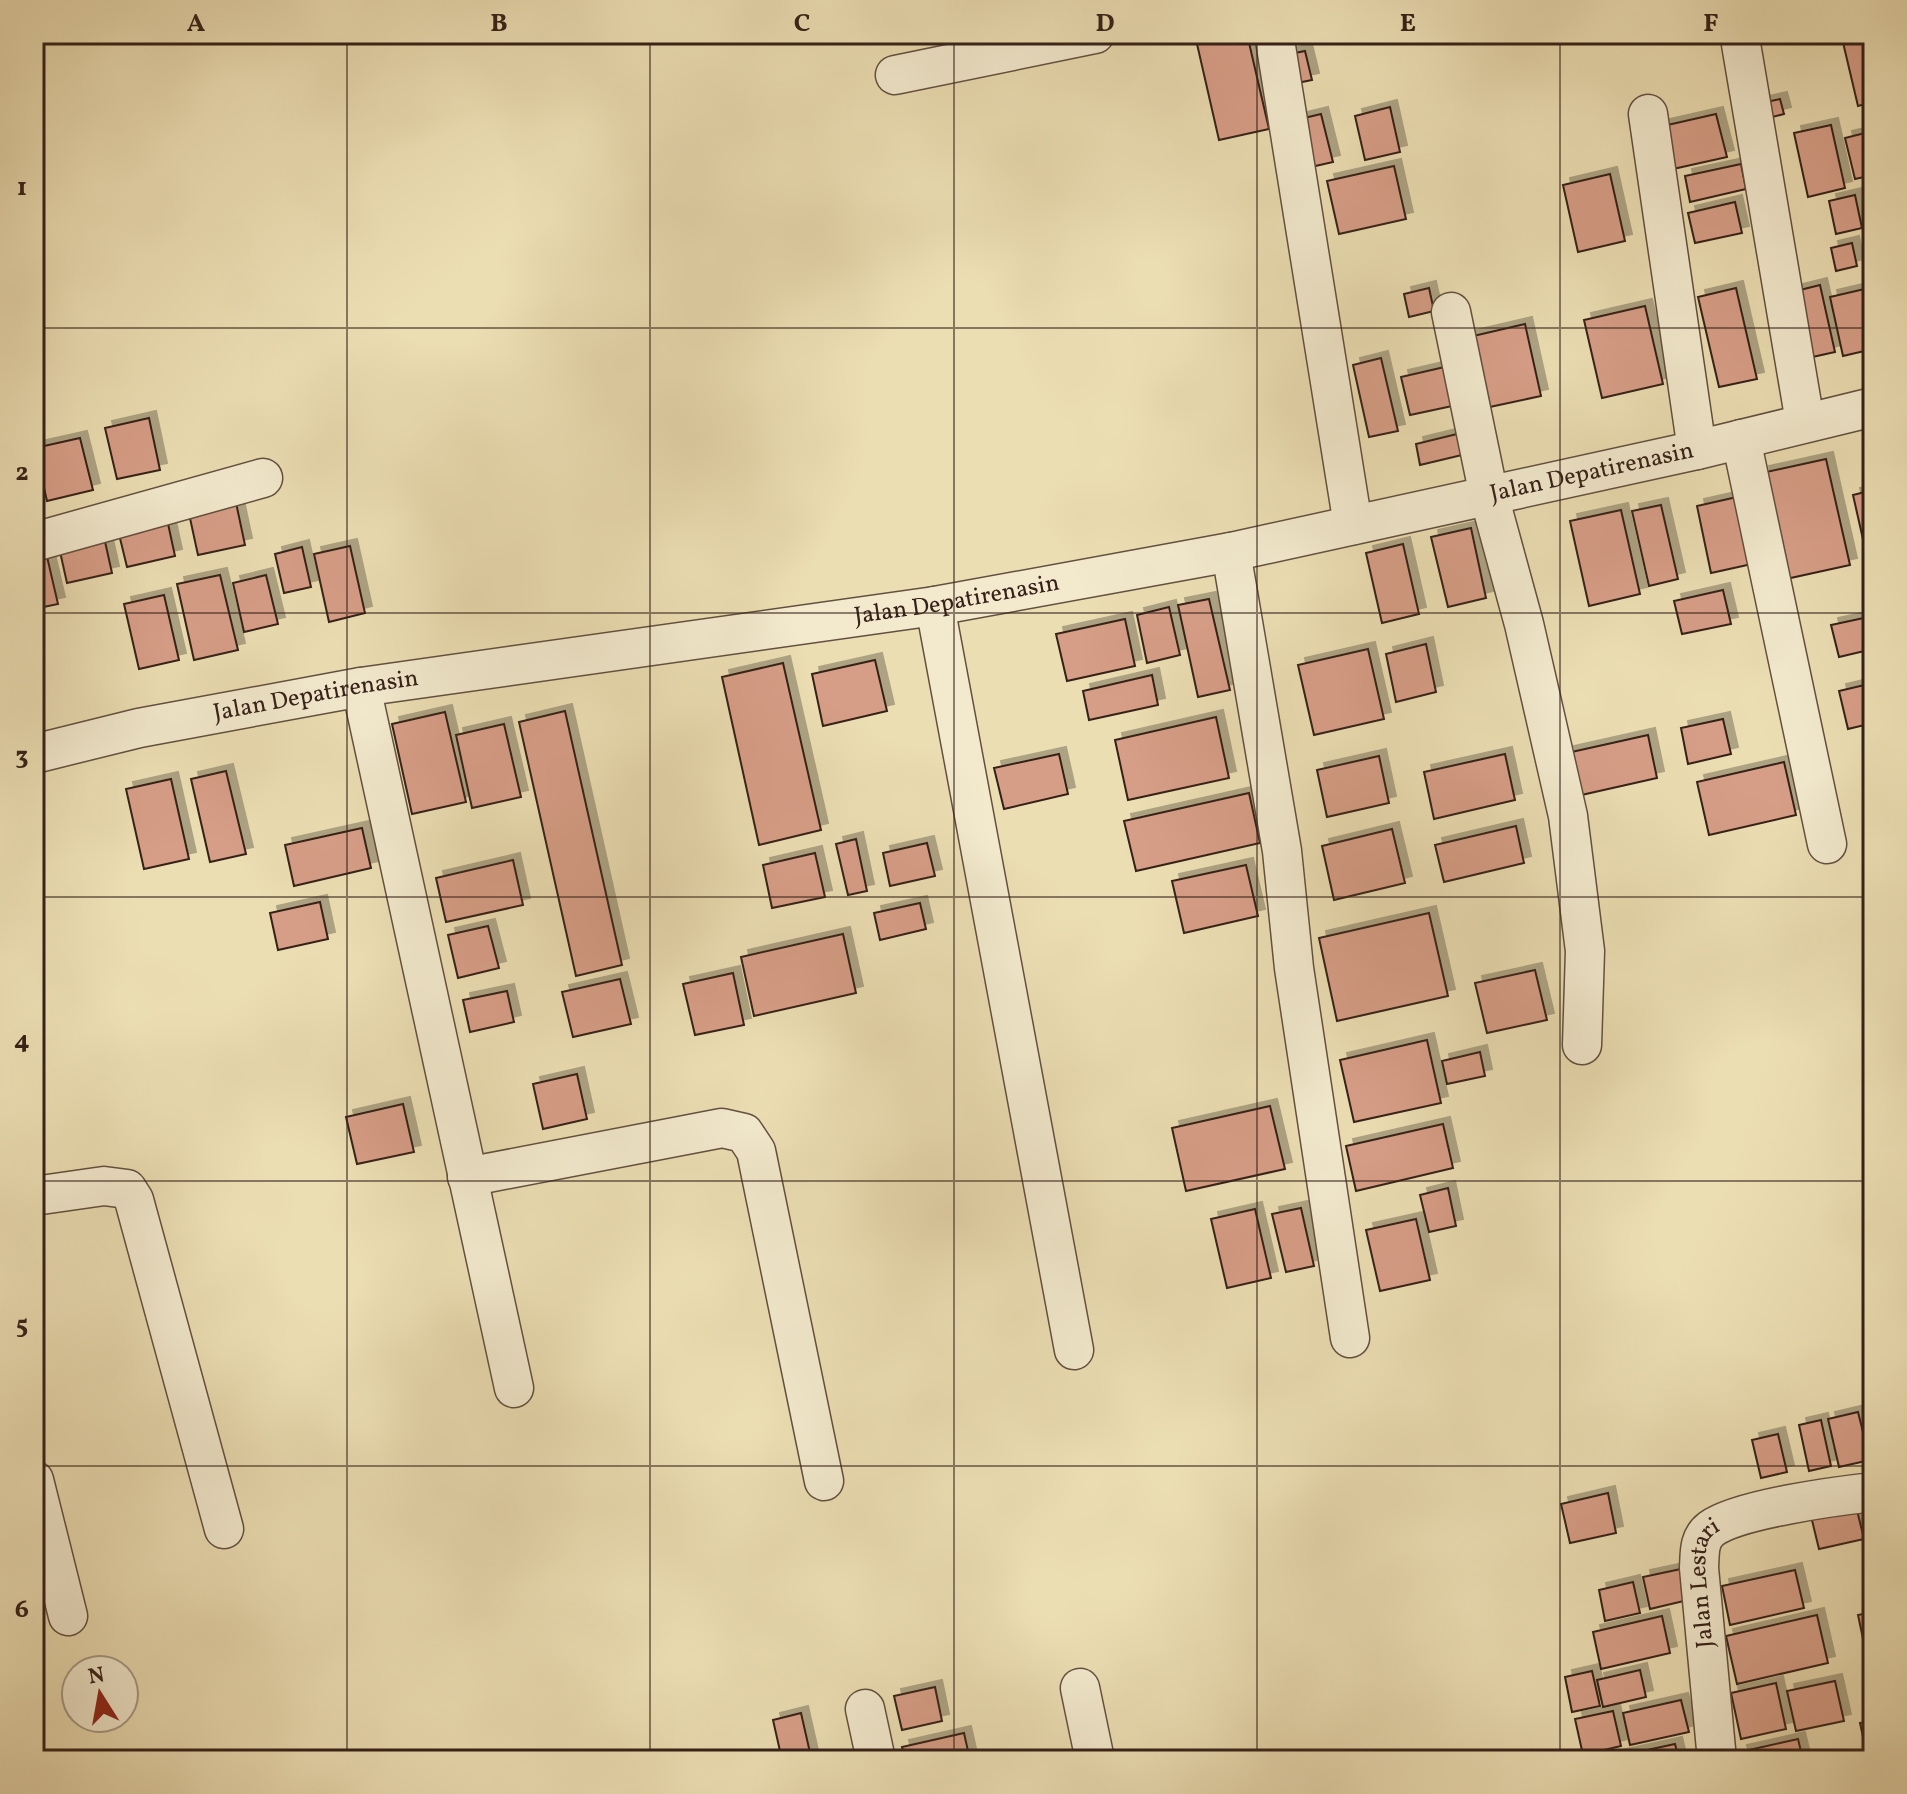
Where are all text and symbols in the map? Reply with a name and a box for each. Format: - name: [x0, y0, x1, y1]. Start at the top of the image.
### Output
- text: A: [187, 6, 206, 42]
- text: B: [490, 6, 508, 42]
- text: C: [794, 6, 810, 42]
- text: D: [1095, 6, 1115, 42]
- text: E: [1400, 6, 1416, 42]
- text: F: [1703, 6, 1719, 42]
- text: 1: [17, 170, 27, 206]
- street label: Jalan Depatirenasin: [1487, 434, 1697, 512]
- text: 2: [15, 455, 29, 491]
- street label: Jalan Depatirenasin: [852, 567, 1062, 634]
- street label: Jalan Depatirenasin: [211, 662, 421, 731]
- text: 3: [15, 739, 29, 775]
- text: 4: [14, 1023, 30, 1059]
- text: 5: [16, 1308, 28, 1344]
- street label: Jalan Lestari: [1682, 1510, 1727, 1650]
- text: 6: [15, 1592, 29, 1628]
- north arrow: [60, 1654, 140, 1734]
- text: N: [86, 1660, 107, 1694]

